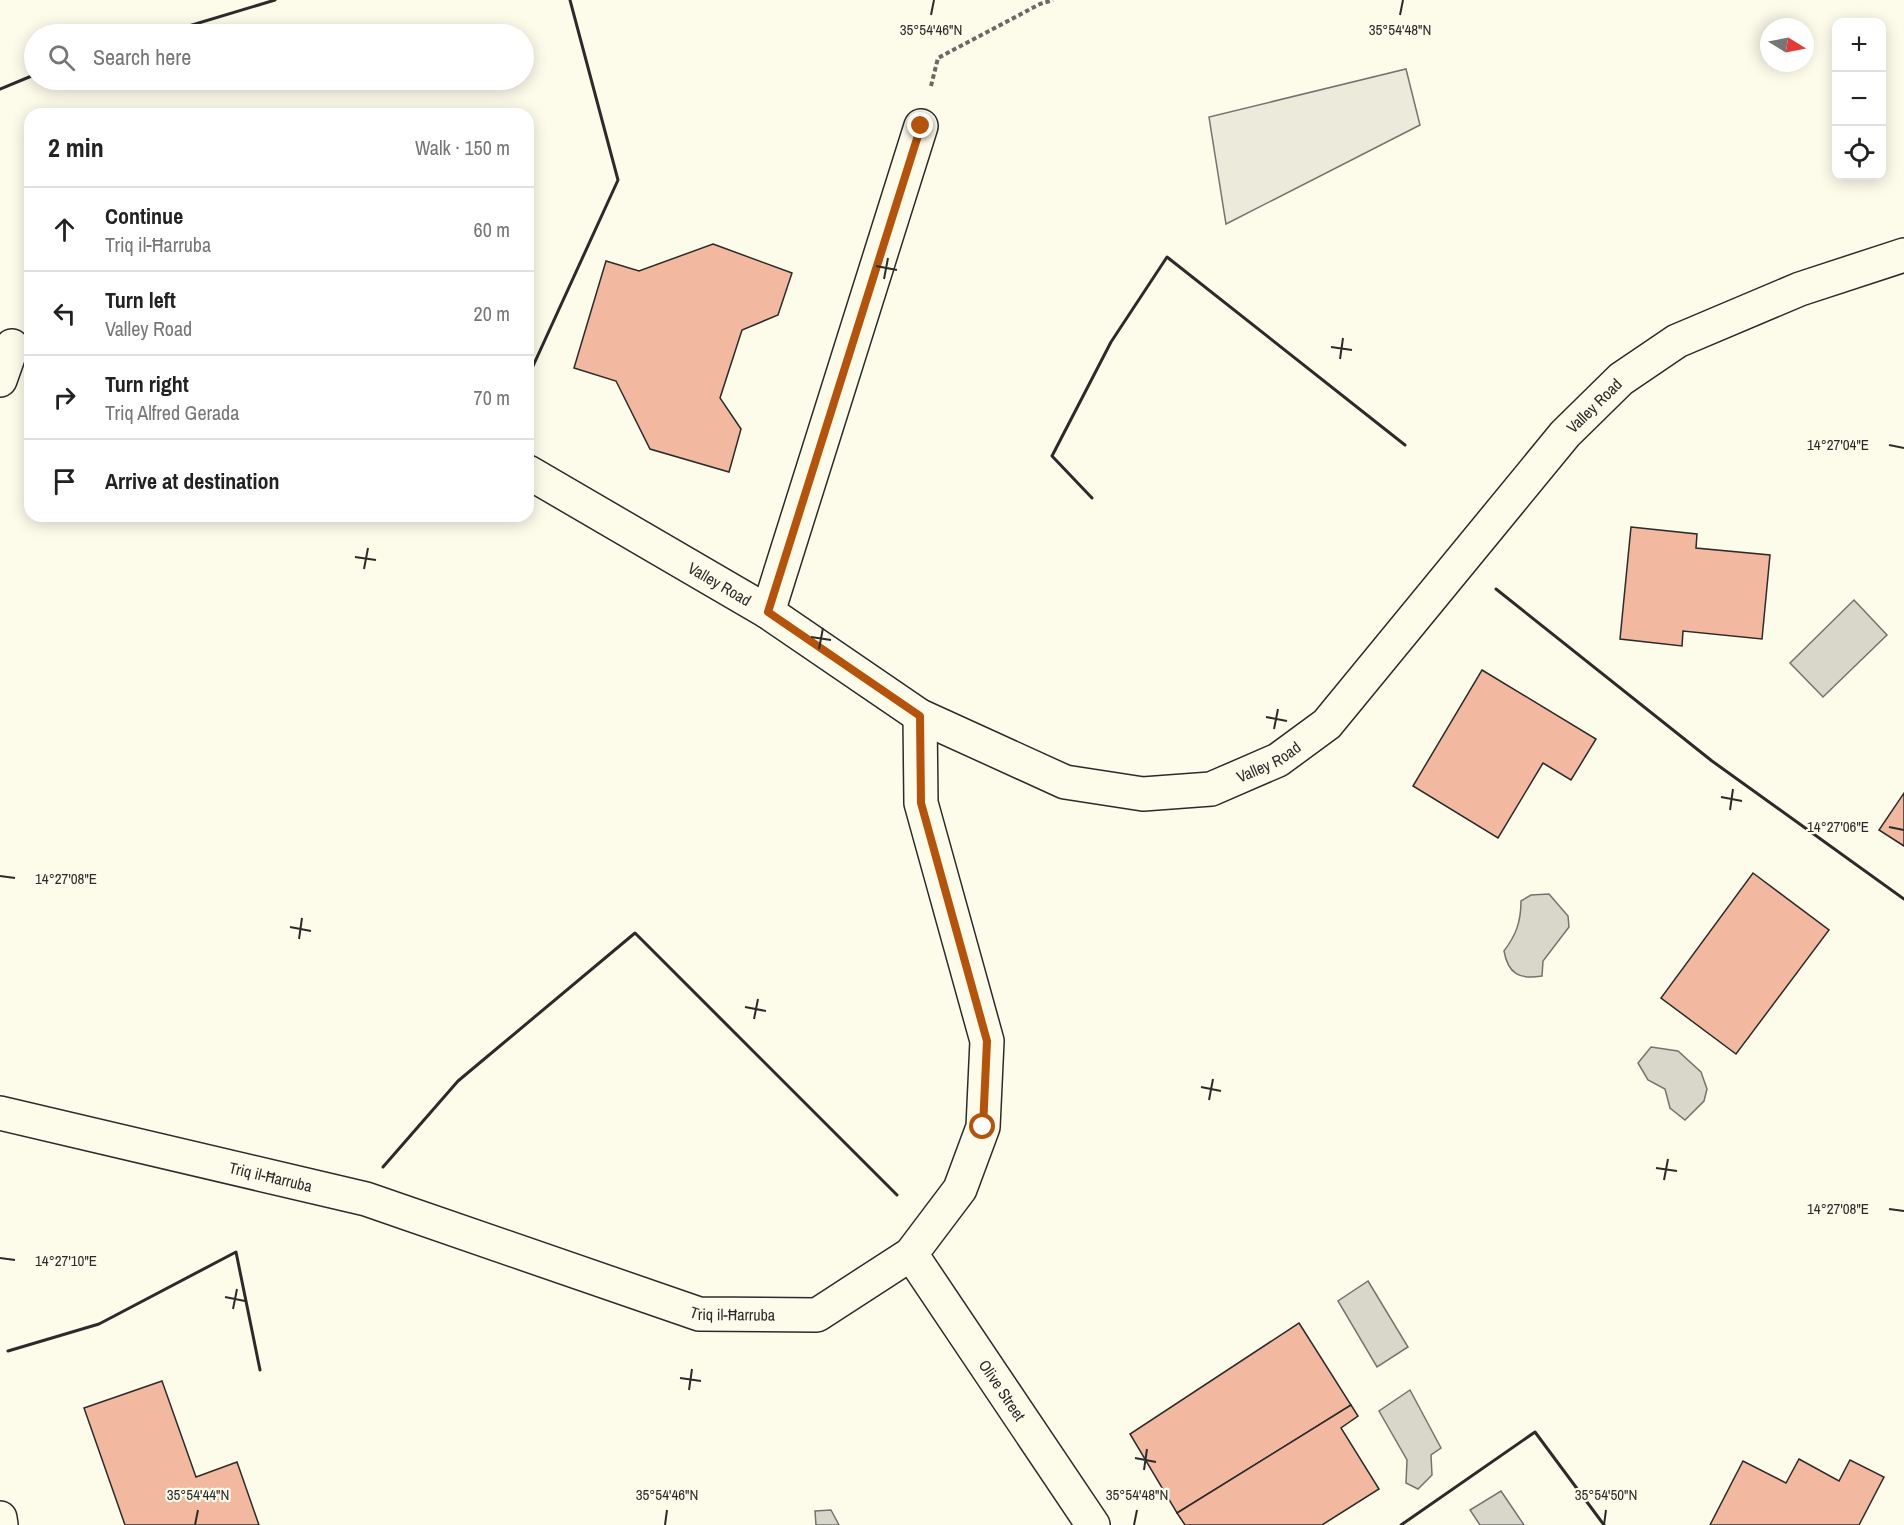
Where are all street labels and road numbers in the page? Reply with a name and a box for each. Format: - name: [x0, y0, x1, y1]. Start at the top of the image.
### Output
- street label: Valley Road: [1561, 373, 1627, 438]
- street label: Valley Road: [684, 557, 755, 611]
- street label: Valley Road: [1233, 736, 1305, 788]
- street label: Triq il-Ħarruba: [227, 1156, 315, 1197]
- street label: Triq il-Ħarruba: [687, 1301, 776, 1326]
- street label: Olive Street: [974, 1355, 1031, 1425]

